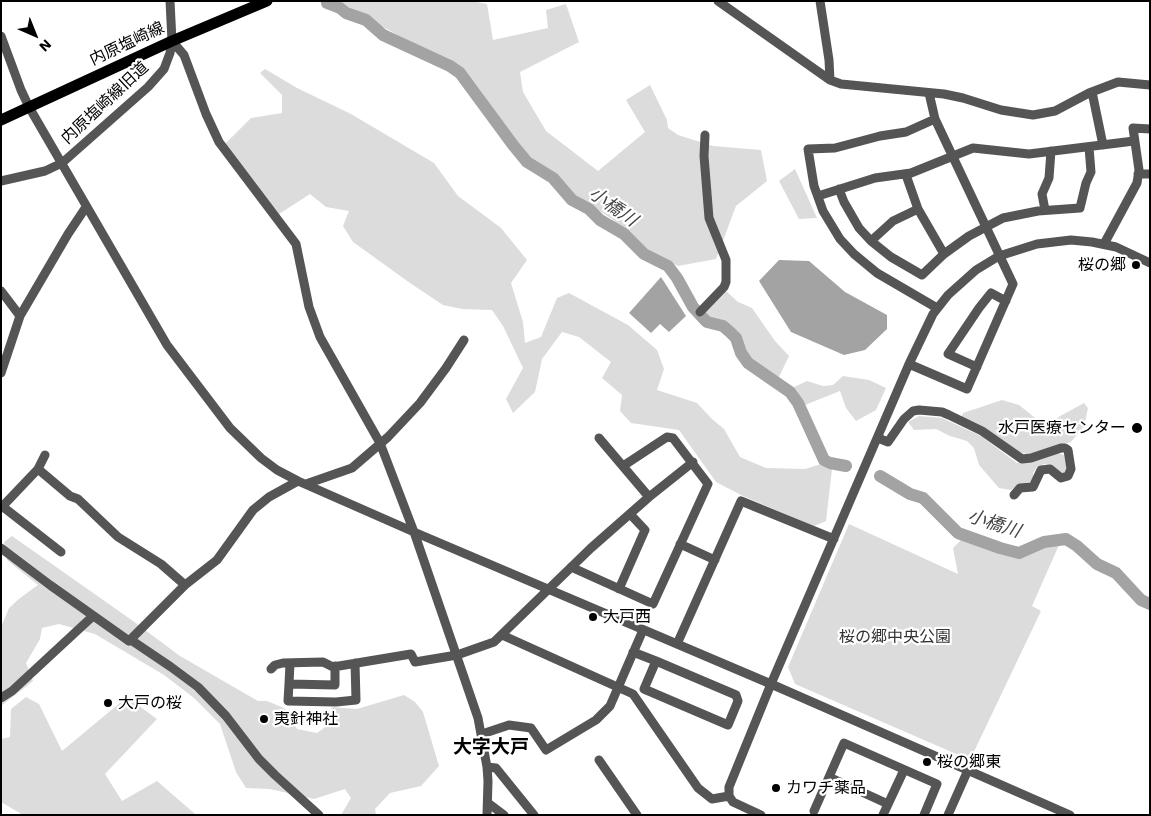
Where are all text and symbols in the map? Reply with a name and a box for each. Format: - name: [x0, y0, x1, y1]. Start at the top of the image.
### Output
- north arrow: [10, 10, 60, 60]
- street label: 内原塩崎線: [87, 18, 167, 70]
- text: N: [36, 36, 55, 55]
- street label: 内原塩崎線旧道: [57, 58, 153, 148]
- water label: 小橋川: [585, 183, 641, 231]
- place label: 桜の郷: [1078, 255, 1126, 275]
- marker: 桜の郷: [1130, 259, 1142, 271]
- place label: 水戸医療センター: [998, 418, 1126, 438]
- marker: 水戸医療センター: [1130, 421, 1144, 435]
- water label: 小橋川: [965, 505, 1023, 543]
- place label: 大戸西: [603, 607, 651, 627]
- marker: 大戸西: [587, 611, 599, 623]
- park label: 桜の郷中央公園: [839, 627, 951, 647]
- place label: 大戸の桜: [118, 693, 182, 713]
- marker: 大戸の桜: [102, 697, 114, 709]
- place label: 夷針神社: [274, 709, 338, 729]
- marker: 夷針神社: [258, 713, 270, 725]
- district label: 大字大戸: [453, 736, 529, 758]
- place label: 桜の郷東: [937, 752, 1001, 772]
- marker: 桜の郷東: [921, 756, 933, 768]
- place label: カワチ薬品: [786, 778, 866, 798]
- marker: カワチ薬品: [770, 782, 782, 794]

